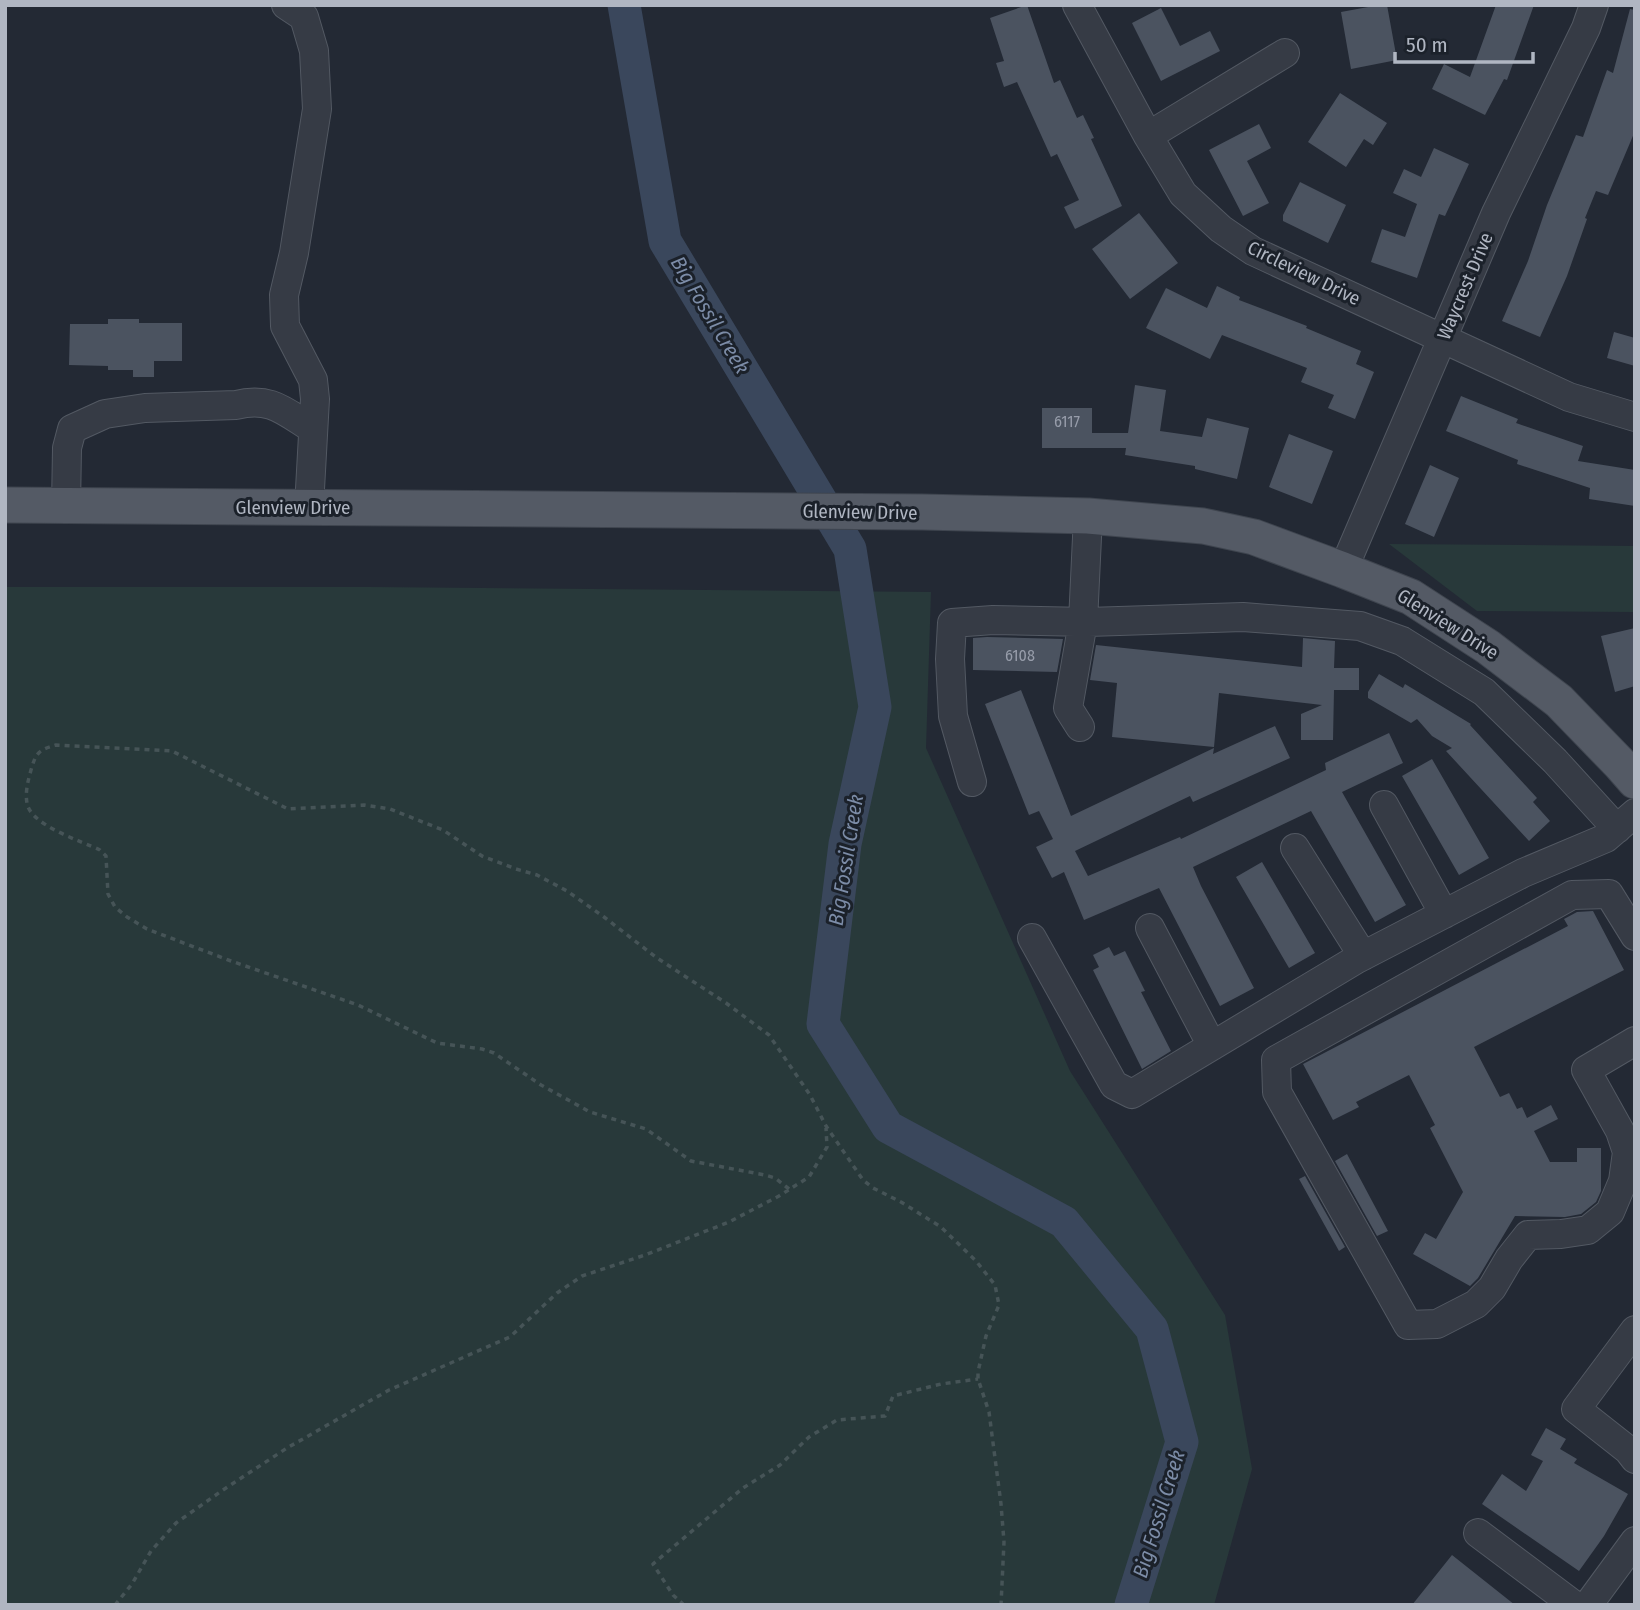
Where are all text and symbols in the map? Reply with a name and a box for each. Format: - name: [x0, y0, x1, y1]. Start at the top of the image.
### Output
- scale bar: [1395, 21, 1533, 65]
- text: 50 m: [1406, 32, 1448, 58]
- street label: Waycrest Drive: [1432, 229, 1498, 343]
- street label: Circleview Drive: [1244, 236, 1364, 310]
- water label: Big Fossil Creek: [665, 252, 755, 378]
- house number: 6117: [1054, 412, 1080, 431]
- street label: Glenview Drive: [236, 496, 350, 519]
- street label: Glenview Drive: [802, 499, 918, 525]
- street label: Glenview Drive: [1393, 584, 1503, 664]
- house number: 6108: [1005, 646, 1035, 665]
- water label: Big Fossil Creek: [823, 793, 869, 927]
- water label: Big Fossil Creek: [1127, 1447, 1191, 1581]

